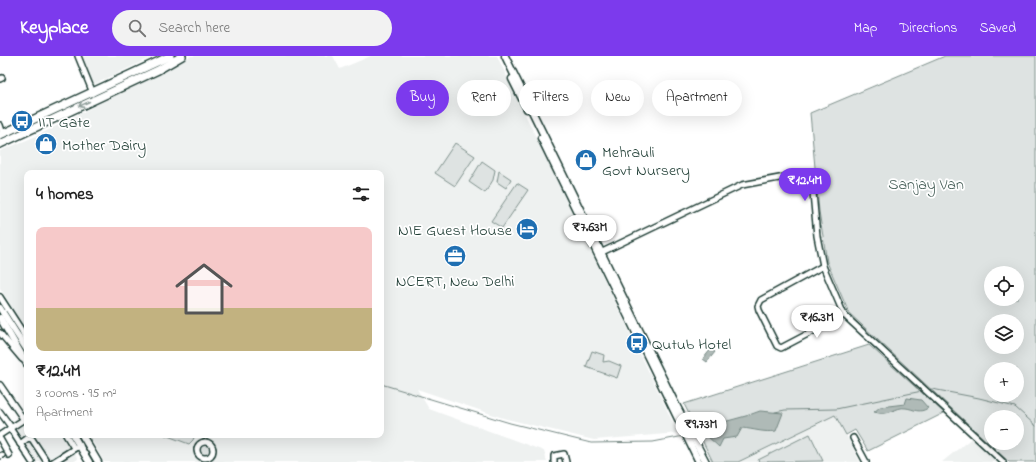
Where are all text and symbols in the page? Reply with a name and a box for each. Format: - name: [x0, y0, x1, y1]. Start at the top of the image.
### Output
- search box: [112, 10, 392, 46]
- text: Keyplace: [20, 15, 88, 42]
- icon: search: [126, 17, 148, 39]
- text: Search here: [158, 17, 230, 39]
- text: Map: [854, 18, 877, 39]
- text: Directions: [899, 18, 957, 39]
- text: Saved: [979, 18, 1016, 39]
- chip: Buy: [396, 80, 449, 116]
- chip: Rent: [457, 80, 511, 116]
- chip: Filters: [519, 80, 583, 116]
- chip: New: [591, 80, 644, 116]
- chip: Apartment: [652, 80, 742, 116]
- one-way arrow: [78, 101, 90, 108]
- bus stop icon: IIT Gate: [9, 108, 35, 134]
- place label: IIT Gate: [38, 111, 91, 135]
- shop icon: Mother Dairy: [33, 131, 59, 157]
- place label: Mother Dairy: [62, 134, 146, 158]
- place label: Mehrauli Govt Nursery: [602, 141, 690, 183]
- shop icon: Mehrauli Govt Nursery: [573, 147, 599, 173]
- pin: ₹12.4M: [772, 168, 838, 202]
- text: ₹12.4M: [788, 171, 822, 190]
- park label: Sanjay Van: [888, 173, 964, 197]
- text: 4 homes: [36, 182, 94, 207]
- icon: filters: [350, 183, 372, 205]
- pin: ₹7.63M: [557, 215, 623, 249]
- hotel icon: NIE Guest House: [514, 216, 540, 242]
- text: ₹7.63M: [573, 218, 607, 237]
- place label: NIE Guest House: [398, 219, 513, 243]
- office icon: NCERT, New Delhi: [442, 243, 468, 269]
- icon: home: [168, 253, 240, 325]
- map controls: [984, 266, 1024, 450]
- button: locate: [984, 266, 1024, 306]
- place label: NCERT, New Delhi: [396, 270, 514, 294]
- pin: ₹16.3M: [784, 305, 850, 339]
- text: ₹16.3M: [800, 308, 834, 327]
- button: layers: [984, 314, 1024, 354]
- bus stop icon: Qutub Hotel: [624, 330, 650, 356]
- place label: Qutub Hotel: [652, 333, 731, 357]
- text: ₹12.4M: [36, 359, 81, 384]
- button: +: [984, 362, 1024, 402]
- text: 3 rooms · 95 m²: [36, 384, 117, 403]
- text: Apartment: [36, 403, 93, 422]
- button: −: [984, 410, 1024, 450]
- pin: ₹9.73M: [668, 412, 734, 446]
- text: ₹9.73M: [685, 415, 717, 434]

